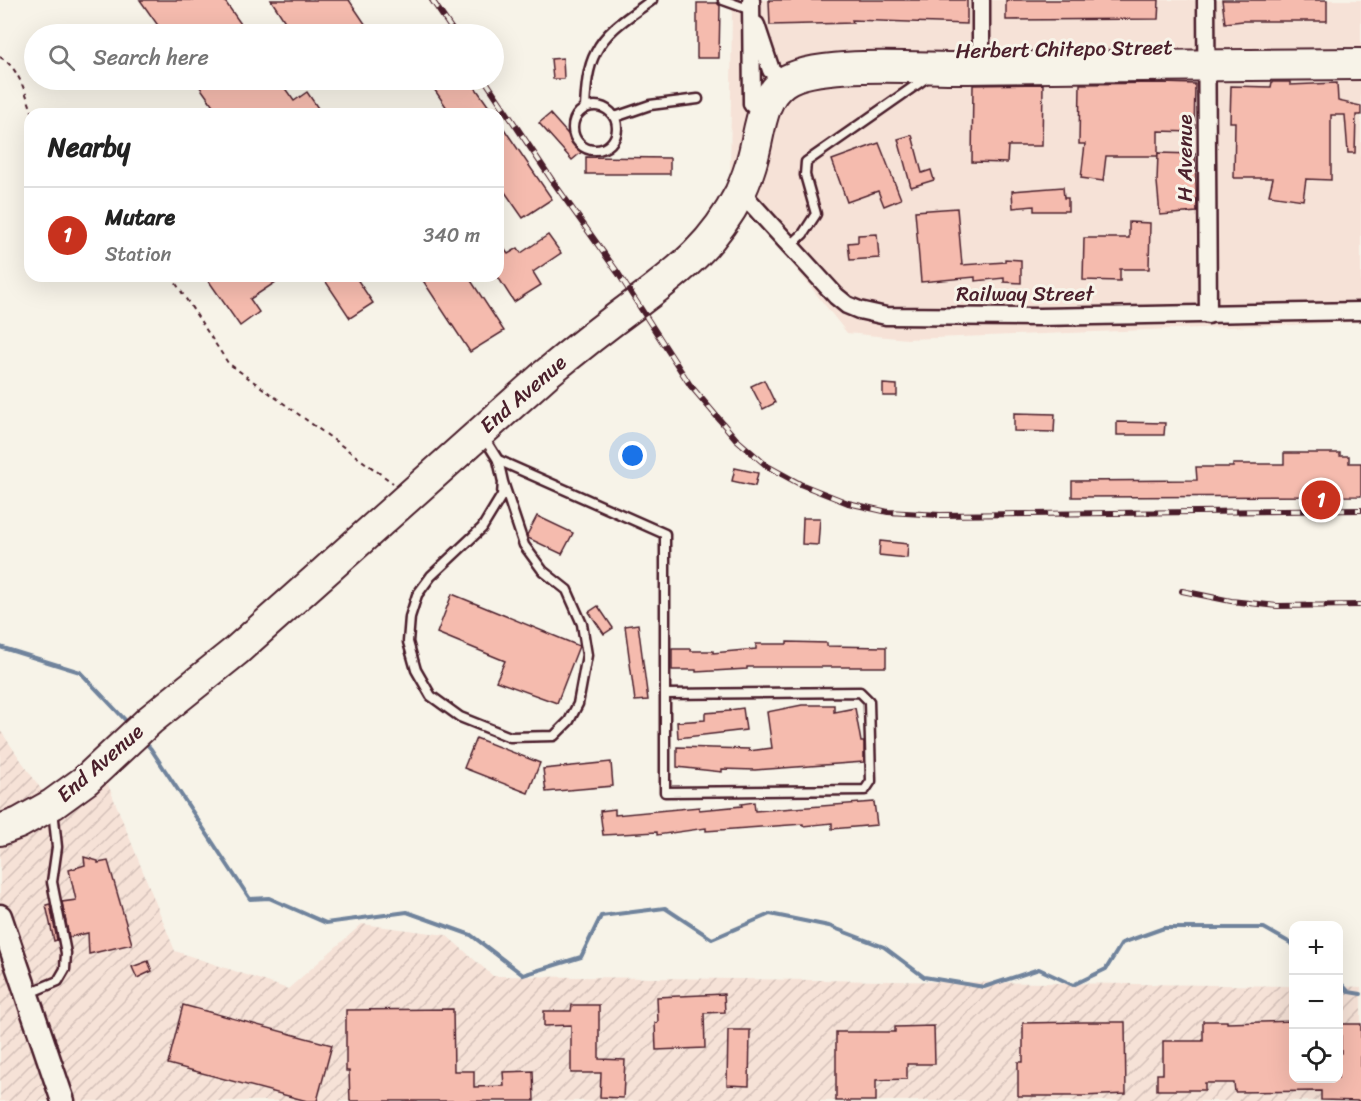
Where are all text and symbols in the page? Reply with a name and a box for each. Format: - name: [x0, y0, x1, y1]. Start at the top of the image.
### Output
- search box: [24, 24, 504, 90]
- street label: Herbert Chitepo Street: [955, 28, 1173, 70]
- text: Search here: [93, 38, 209, 77]
- icon: search: [45, 41, 78, 74]
- street label: H Avenue: [1166, 114, 1204, 202]
- text: Nearby: [48, 124, 130, 170]
- text: Mutare: [105, 198, 175, 237]
- text: 1: [63, 218, 72, 253]
- text: 340 m: [423, 218, 480, 253]
- text: Station: [105, 237, 171, 272]
- street label: Railway Street: [956, 275, 1095, 313]
- street label: End Avenue: [470, 345, 576, 443]
- your location: [618, 441, 647, 470]
- pin: 1: [1302, 478, 1340, 522]
- street label: End Avenue: [47, 714, 153, 812]
- map controls: [1289, 921, 1343, 1083]
- button: +: [1289, 921, 1343, 975]
- button: −: [1289, 975, 1343, 1029]
- button: locate: [1289, 1029, 1343, 1083]

